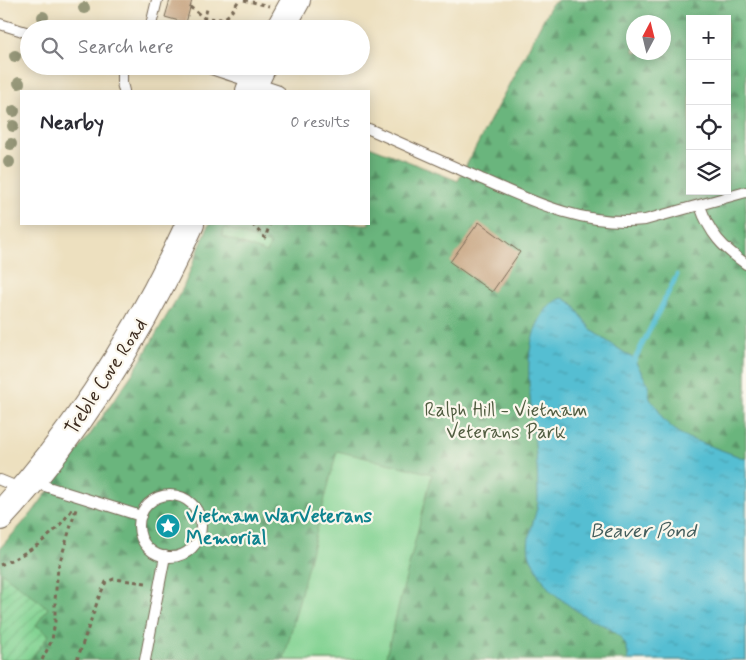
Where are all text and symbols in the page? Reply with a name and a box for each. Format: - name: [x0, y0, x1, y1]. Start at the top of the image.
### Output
- north arrow: [626, 15, 671, 60]
- map controls: [686, 15, 731, 195]
- button: +: [686, 15, 731, 60]
- search box: [20, 20, 370, 75]
- icon: search: [38, 34, 66, 62]
- text: Search here: [78, 35, 174, 60]
- button: −: [686, 60, 731, 105]
- button: locate: [686, 105, 731, 150]
- text: Nearby: [40, 109, 104, 137]
- text: 0 results: [290, 112, 350, 133]
- button: layers: [686, 150, 731, 195]
- street label: Treble Cove Road: [59, 314, 153, 440]
- park label: Ralph Hill - Vietnam Veterans Park: [425, 398, 587, 445]
- place label: Vietnam WarVeterans Memorial: [186, 504, 372, 551]
- place icon: Vietnam WarVeterans Memorial: [155, 513, 181, 539]
- water label: Beaver Pond: [590, 518, 698, 545]

